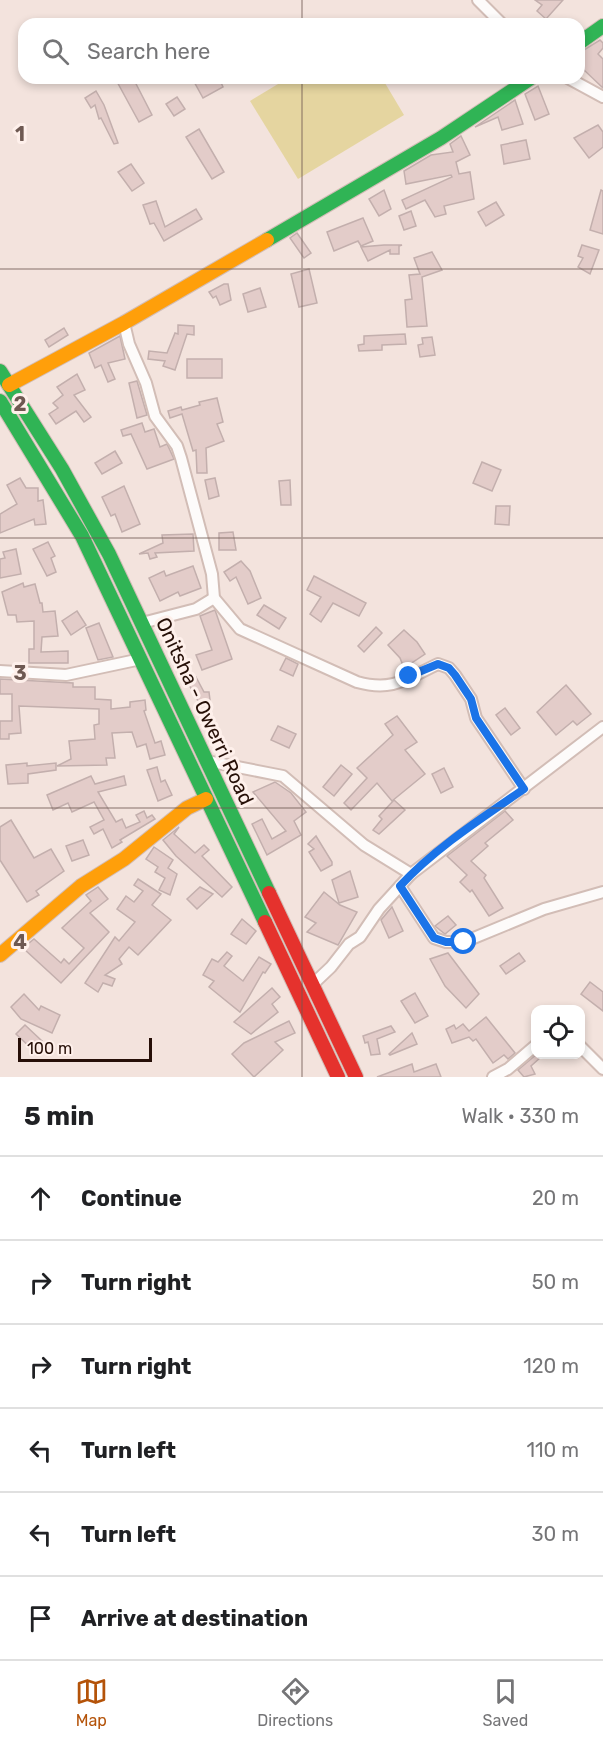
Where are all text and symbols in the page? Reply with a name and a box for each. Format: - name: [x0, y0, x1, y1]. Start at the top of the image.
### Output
- search box: [18, 18, 585, 84]
- icon: search: [39, 35, 72, 68]
- text: Search here: [87, 38, 210, 65]
- text: 1: [15, 122, 25, 146]
- text: 2: [14, 392, 27, 416]
- street label: Onitsha - Owerri Road: [151, 613, 259, 809]
- text: 3: [13, 661, 27, 685]
- route end: [395, 662, 421, 688]
- route start: [450, 928, 476, 954]
- text: 4: [13, 930, 27, 954]
- map controls: [531, 1005, 585, 1059]
- button: locate: [531, 1005, 585, 1059]
- scale bar: [18, 1035, 152, 1062]
- text: 100 m: [27, 1039, 72, 1058]
- text: 5 min: [24, 1101, 94, 1132]
- text: Walk · 330 m: [462, 1104, 579, 1128]
- icon: ahead: [24, 1182, 57, 1215]
- text: Continue: [81, 1185, 182, 1212]
- text: 20 m: [532, 1186, 579, 1210]
- icon: right: [24, 1266, 57, 1299]
- text: Turn right: [81, 1269, 191, 1296]
- text: 50 m: [532, 1270, 579, 1294]
- icon: right: [24, 1350, 57, 1383]
- text: Turn right: [81, 1353, 191, 1380]
- text: 120 m: [523, 1354, 579, 1378]
- icon: left: [24, 1434, 57, 1467]
- text: Turn left: [81, 1437, 176, 1464]
- text: 110 m: [527, 1438, 579, 1462]
- icon: left: [24, 1518, 57, 1551]
- text: Turn left: [81, 1521, 176, 1548]
- text: 30 m: [532, 1522, 579, 1546]
- icon: arrive: [24, 1602, 57, 1635]
- text: Arrive at destination: [81, 1605, 308, 1632]
- tab: Map: [75, 1675, 108, 1730]
- tab: Directions: [257, 1675, 333, 1730]
- tab: Saved: [483, 1675, 528, 1730]

